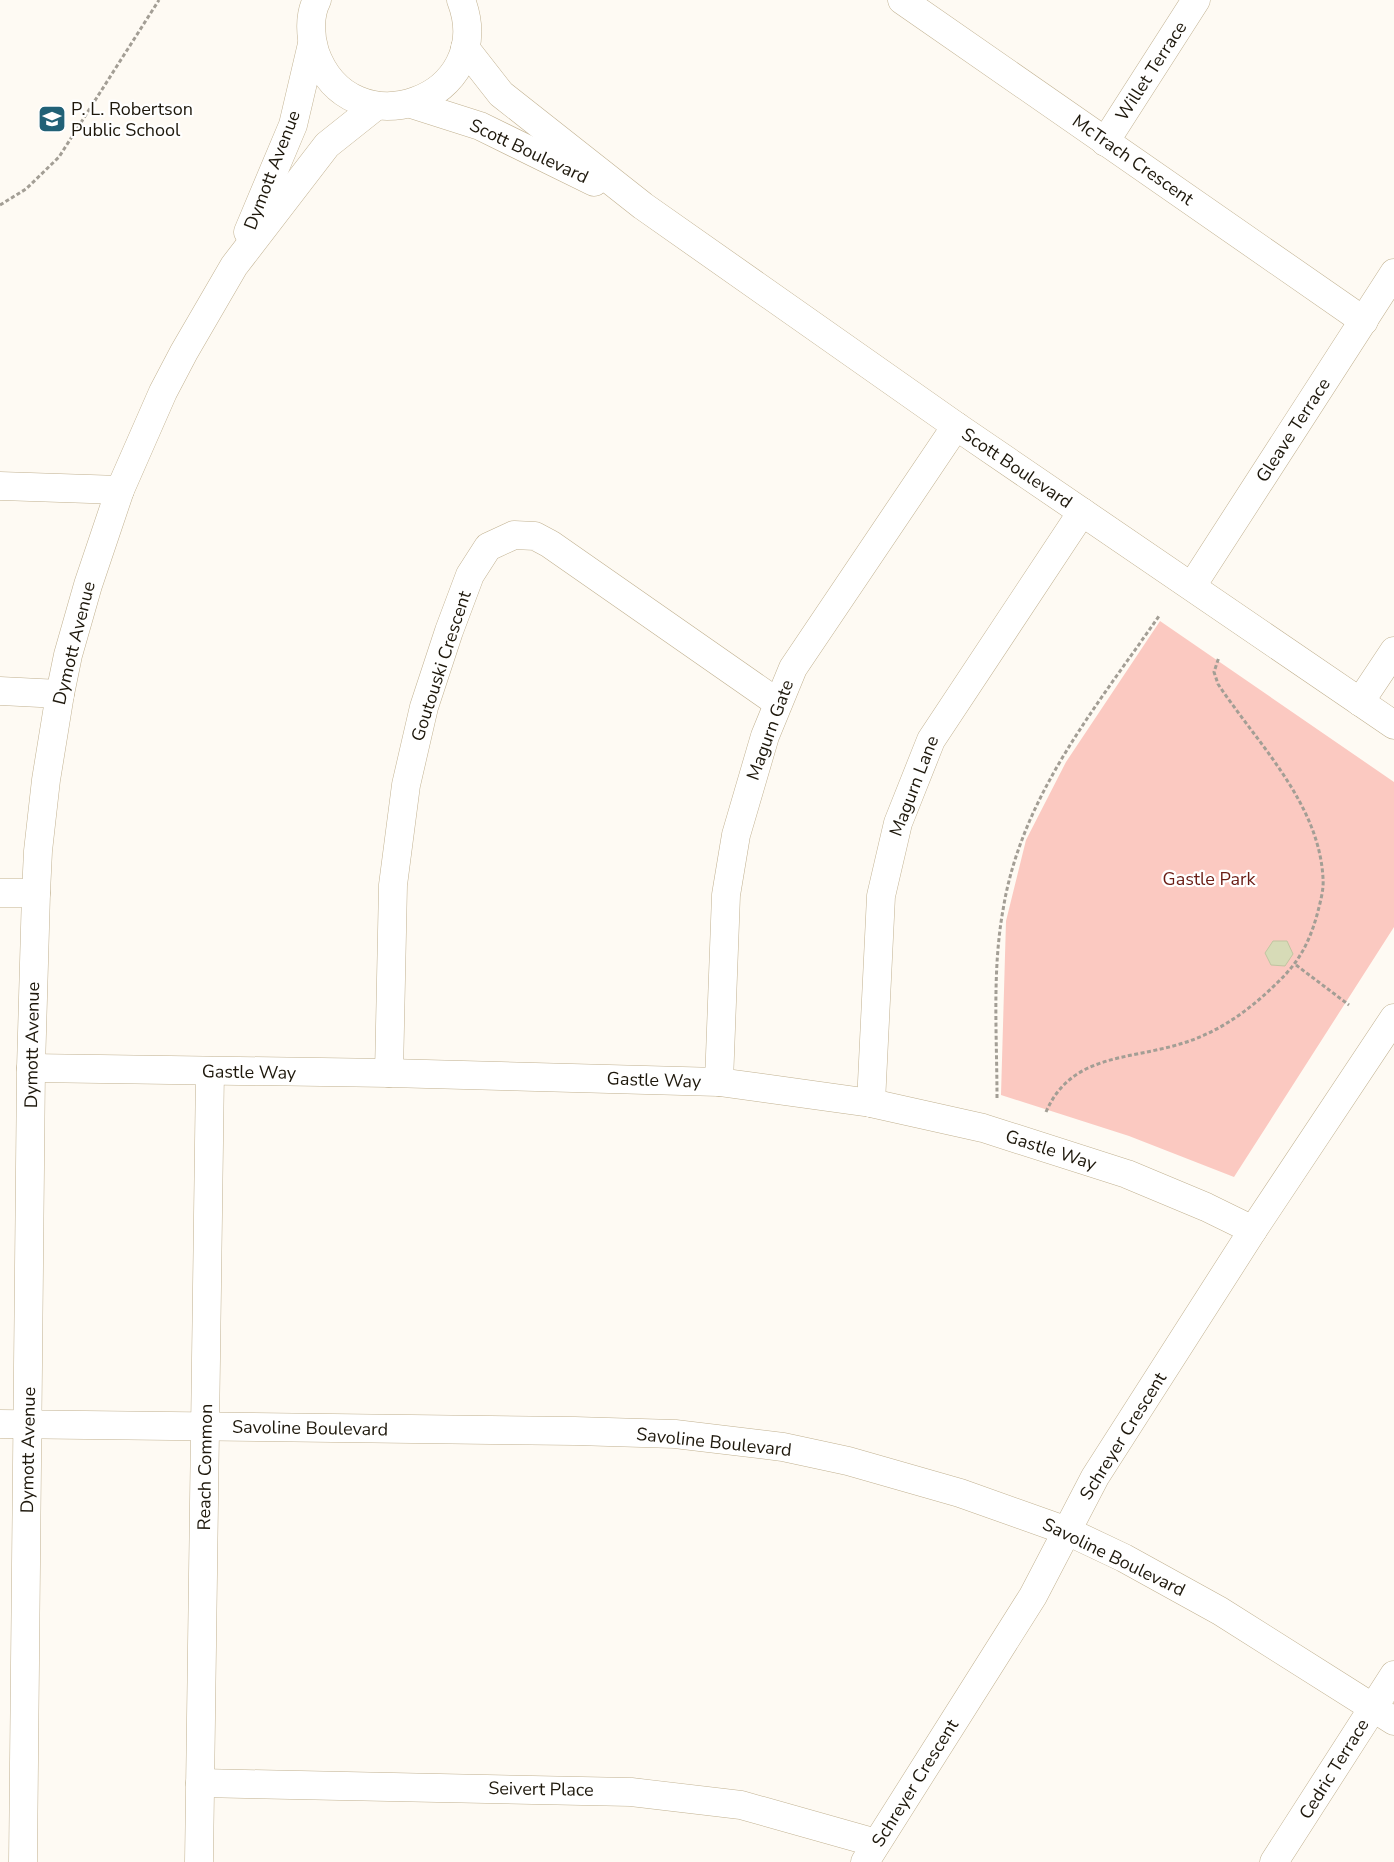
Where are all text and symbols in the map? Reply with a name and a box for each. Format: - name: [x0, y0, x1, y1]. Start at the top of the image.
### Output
- street label: Willet Terrace: [1110, 17, 1192, 125]
- place label: P. L. Robertson Public School: [71, 97, 193, 142]
- school or university icon: P. L. Robertson Public School: [37, 104, 67, 134]
- street label: Dymott Avenue: [238, 107, 306, 233]
- street label: McTrach Crescent: [1067, 109, 1199, 211]
- street label: Scott Boulevard: [466, 113, 592, 189]
- street label: Gleave Terrace: [1250, 373, 1336, 487]
- street label: Scott Boulevard: [957, 422, 1077, 514]
- street label: Dymott Avenue: [47, 579, 101, 707]
- street label: Goutouski Crescent: [405, 587, 477, 744]
- street label: Magurn Gate: [741, 676, 799, 784]
- street label: Magurn Lane: [884, 732, 944, 840]
- park label: Gastle Park: [1163, 867, 1256, 891]
- street label: Dymott Avenue: [19, 982, 45, 1108]
- street label: Gastle Way: [202, 1059, 297, 1085]
- street label: Gastle Way: [606, 1066, 702, 1094]
- street label: Gastle Way: [1002, 1124, 1100, 1176]
- street label: Schreyer Crescent: [1074, 1367, 1172, 1504]
- street label: Dymott Avenue: [15, 1387, 41, 1513]
- street label: Reach Common: [192, 1403, 218, 1531]
- street label: Savoline Boulevard: [232, 1415, 388, 1441]
- street label: Savoline Boulevard: [635, 1422, 793, 1462]
- street label: Savoline Boulevard: [1039, 1512, 1189, 1602]
- street label: Schreyer Crescent: [866, 1714, 964, 1851]
- street label: Cedric Terrace: [1294, 1714, 1374, 1824]
- street label: Seivert Place: [488, 1776, 594, 1802]

